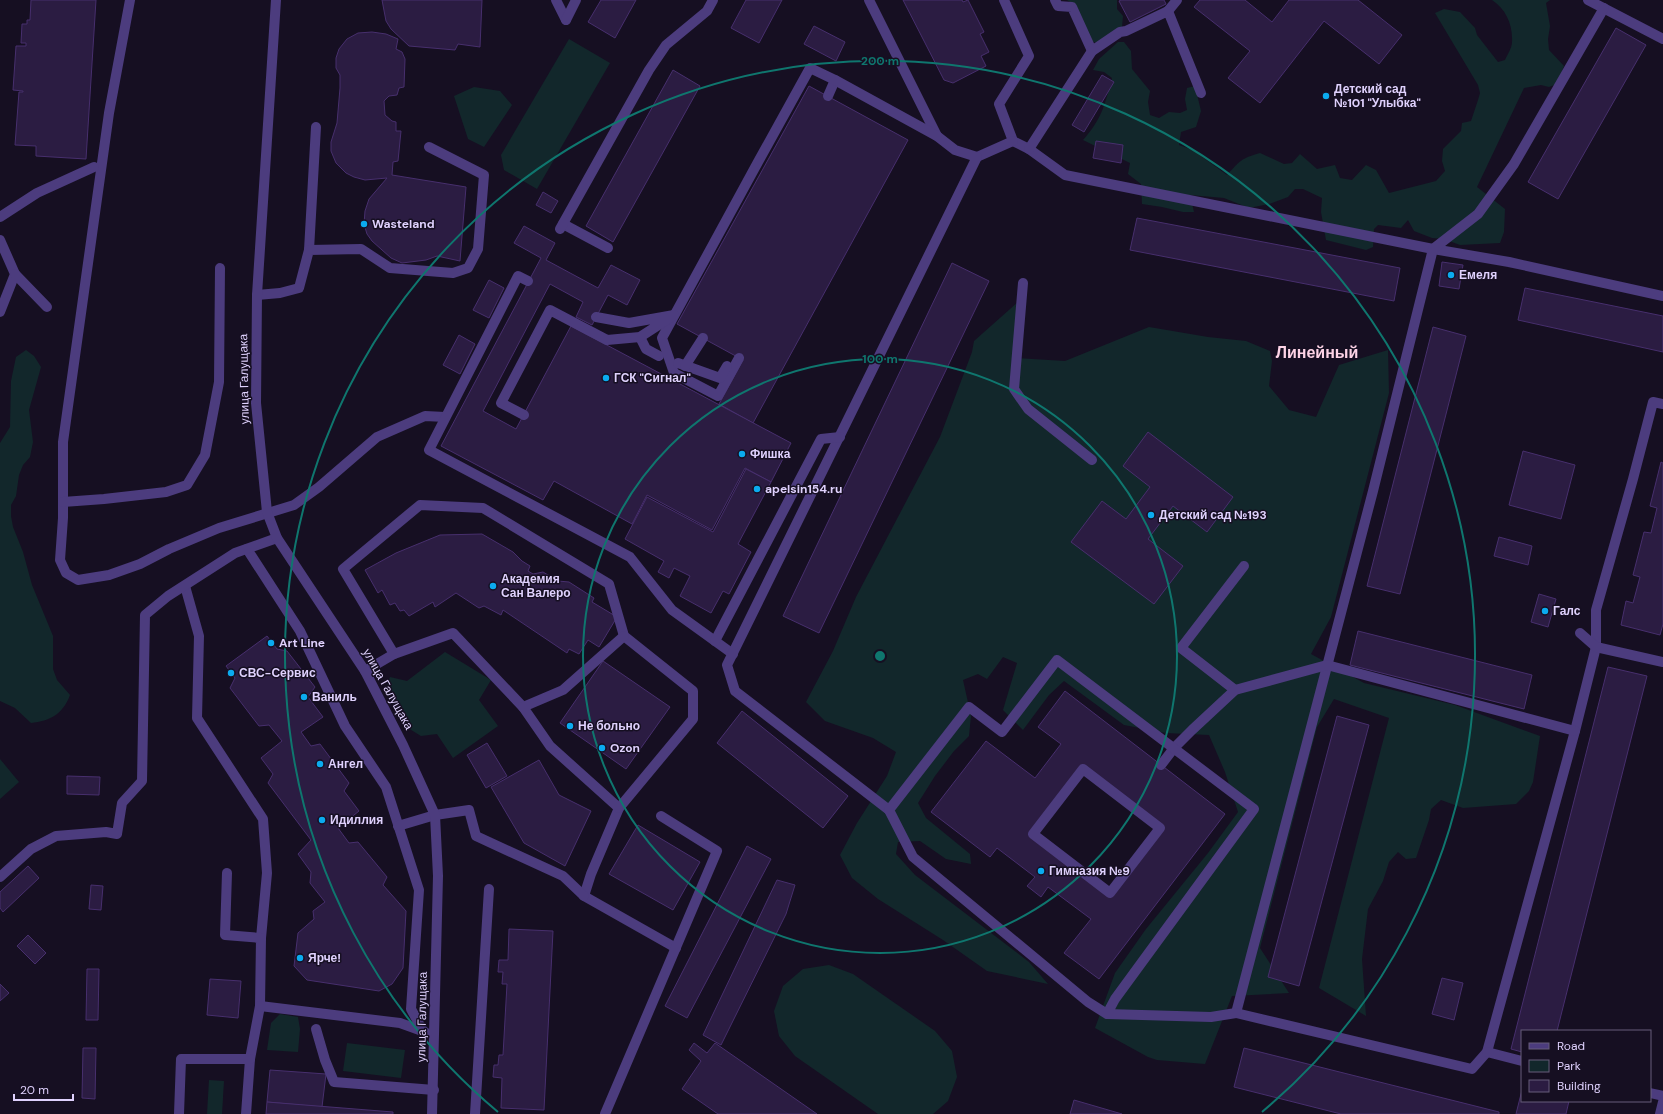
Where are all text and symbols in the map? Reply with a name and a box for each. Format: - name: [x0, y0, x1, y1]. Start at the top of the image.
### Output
- text: 200 m: [861, 53, 899, 69]
- place label: Детский сад №101 "Улыбка": [1334, 81, 1421, 111]
- marker: Детский сад №101 "Улыбка": [1321, 91, 1331, 101]
- place label: Wasteland: [372, 216, 435, 232]
- marker: Wasteland: [359, 219, 369, 229]
- place label: Емеля: [1459, 267, 1497, 283]
- marker: Емеля: [1446, 270, 1456, 280]
- street label: улица Галущака: [235, 333, 253, 424]
- district label: Линейный: [1276, 342, 1358, 363]
- text: 100 m: [862, 351, 898, 367]
- place label: ГСК "Сигнал": [614, 370, 691, 386]
- marker: ГСК "Сигнал": [601, 373, 611, 383]
- place label: Фишка: [750, 446, 791, 462]
- marker: Фишка: [737, 449, 747, 459]
- place label: apelsin154.ru: [765, 481, 842, 497]
- marker: apelsin154.ru: [752, 484, 762, 494]
- place label: Детский сад №193: [1159, 507, 1267, 523]
- marker: Детский сад №193: [1146, 510, 1156, 520]
- place label: Академия Сан Валеро: [501, 571, 571, 601]
- marker: Академия Сан Валеро: [488, 581, 498, 591]
- place label: Галс: [1553, 603, 1581, 619]
- marker: Галс: [1540, 606, 1550, 616]
- place label: Art Line: [279, 635, 325, 651]
- marker: Art Line: [266, 638, 276, 648]
- street label: улица Галущака: [359, 646, 417, 733]
- centre of rings: [873, 649, 887, 663]
- place label: СВС-Сервис: [239, 665, 316, 681]
- marker: СВС-Сервис: [226, 668, 236, 678]
- place label: Ваниль: [312, 689, 357, 705]
- marker: Ваниль: [299, 692, 309, 702]
- place label: Не больно: [578, 718, 640, 734]
- marker: Не больно: [565, 721, 575, 731]
- place label: Ozon: [610, 740, 640, 756]
- marker: Ozon: [597, 743, 607, 753]
- place label: Ангел: [328, 756, 363, 772]
- marker: Ангел: [315, 759, 325, 769]
- place label: Идиллия: [330, 812, 383, 828]
- marker: Идиллия: [317, 815, 327, 825]
- place label: Гимназия №9: [1049, 863, 1130, 879]
- marker: Гимназия №9: [1036, 866, 1046, 876]
- place label: Ярче!: [308, 950, 341, 966]
- marker: Ярче!: [295, 953, 305, 963]
- street label: улица Галущака: [413, 971, 431, 1062]
- legend: [1521, 1030, 1651, 1102]
- text: Road: [1557, 1038, 1585, 1054]
- text: Park: [1557, 1058, 1581, 1074]
- scale bar: [14, 1076, 73, 1102]
- text: Building: [1557, 1078, 1601, 1094]
- text: 20 m: [20, 1082, 49, 1098]

